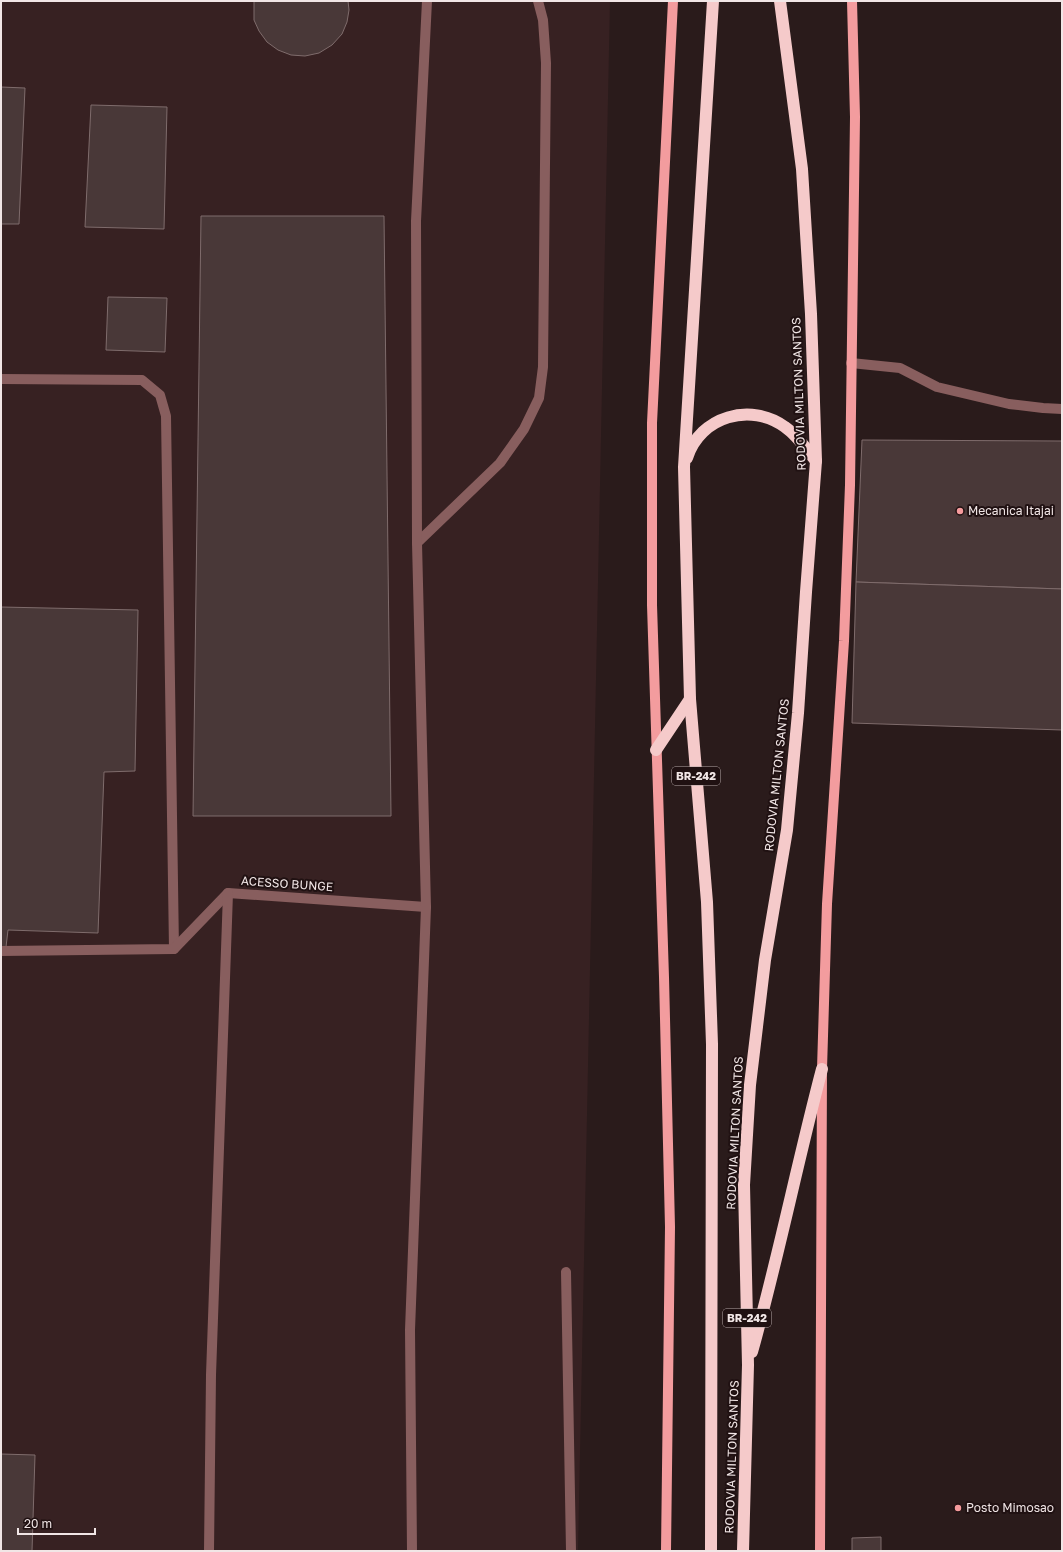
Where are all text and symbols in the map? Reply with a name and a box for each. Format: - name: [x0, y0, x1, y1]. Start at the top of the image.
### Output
- street label: RODOVIA MILTON SANTOS: [788, 317, 809, 471]
- place label: Mecanica Itajai: [968, 503, 1054, 518]
- marker: Mecanica Itajai: [955, 506, 965, 516]
- street label: RODOVIA MILTON SANTOS: [761, 697, 792, 852]
- road number: BR-242: [672, 767, 720, 785]
- street label: ACESSO BUNGE: [241, 873, 334, 894]
- street label: RODOVIA MILTON SANTOS: [723, 1056, 746, 1210]
- road number: BR-242: [723, 1309, 771, 1327]
- street label: RODOVIA MILTON SANTOS: [721, 1380, 742, 1534]
- place label: Posto Mimosao: [966, 1500, 1054, 1515]
- marker: Posto Mimosao: [953, 1503, 963, 1513]
- scale bar: [18, 1510, 95, 1536]
- text: 20 m: [24, 1516, 52, 1531]

